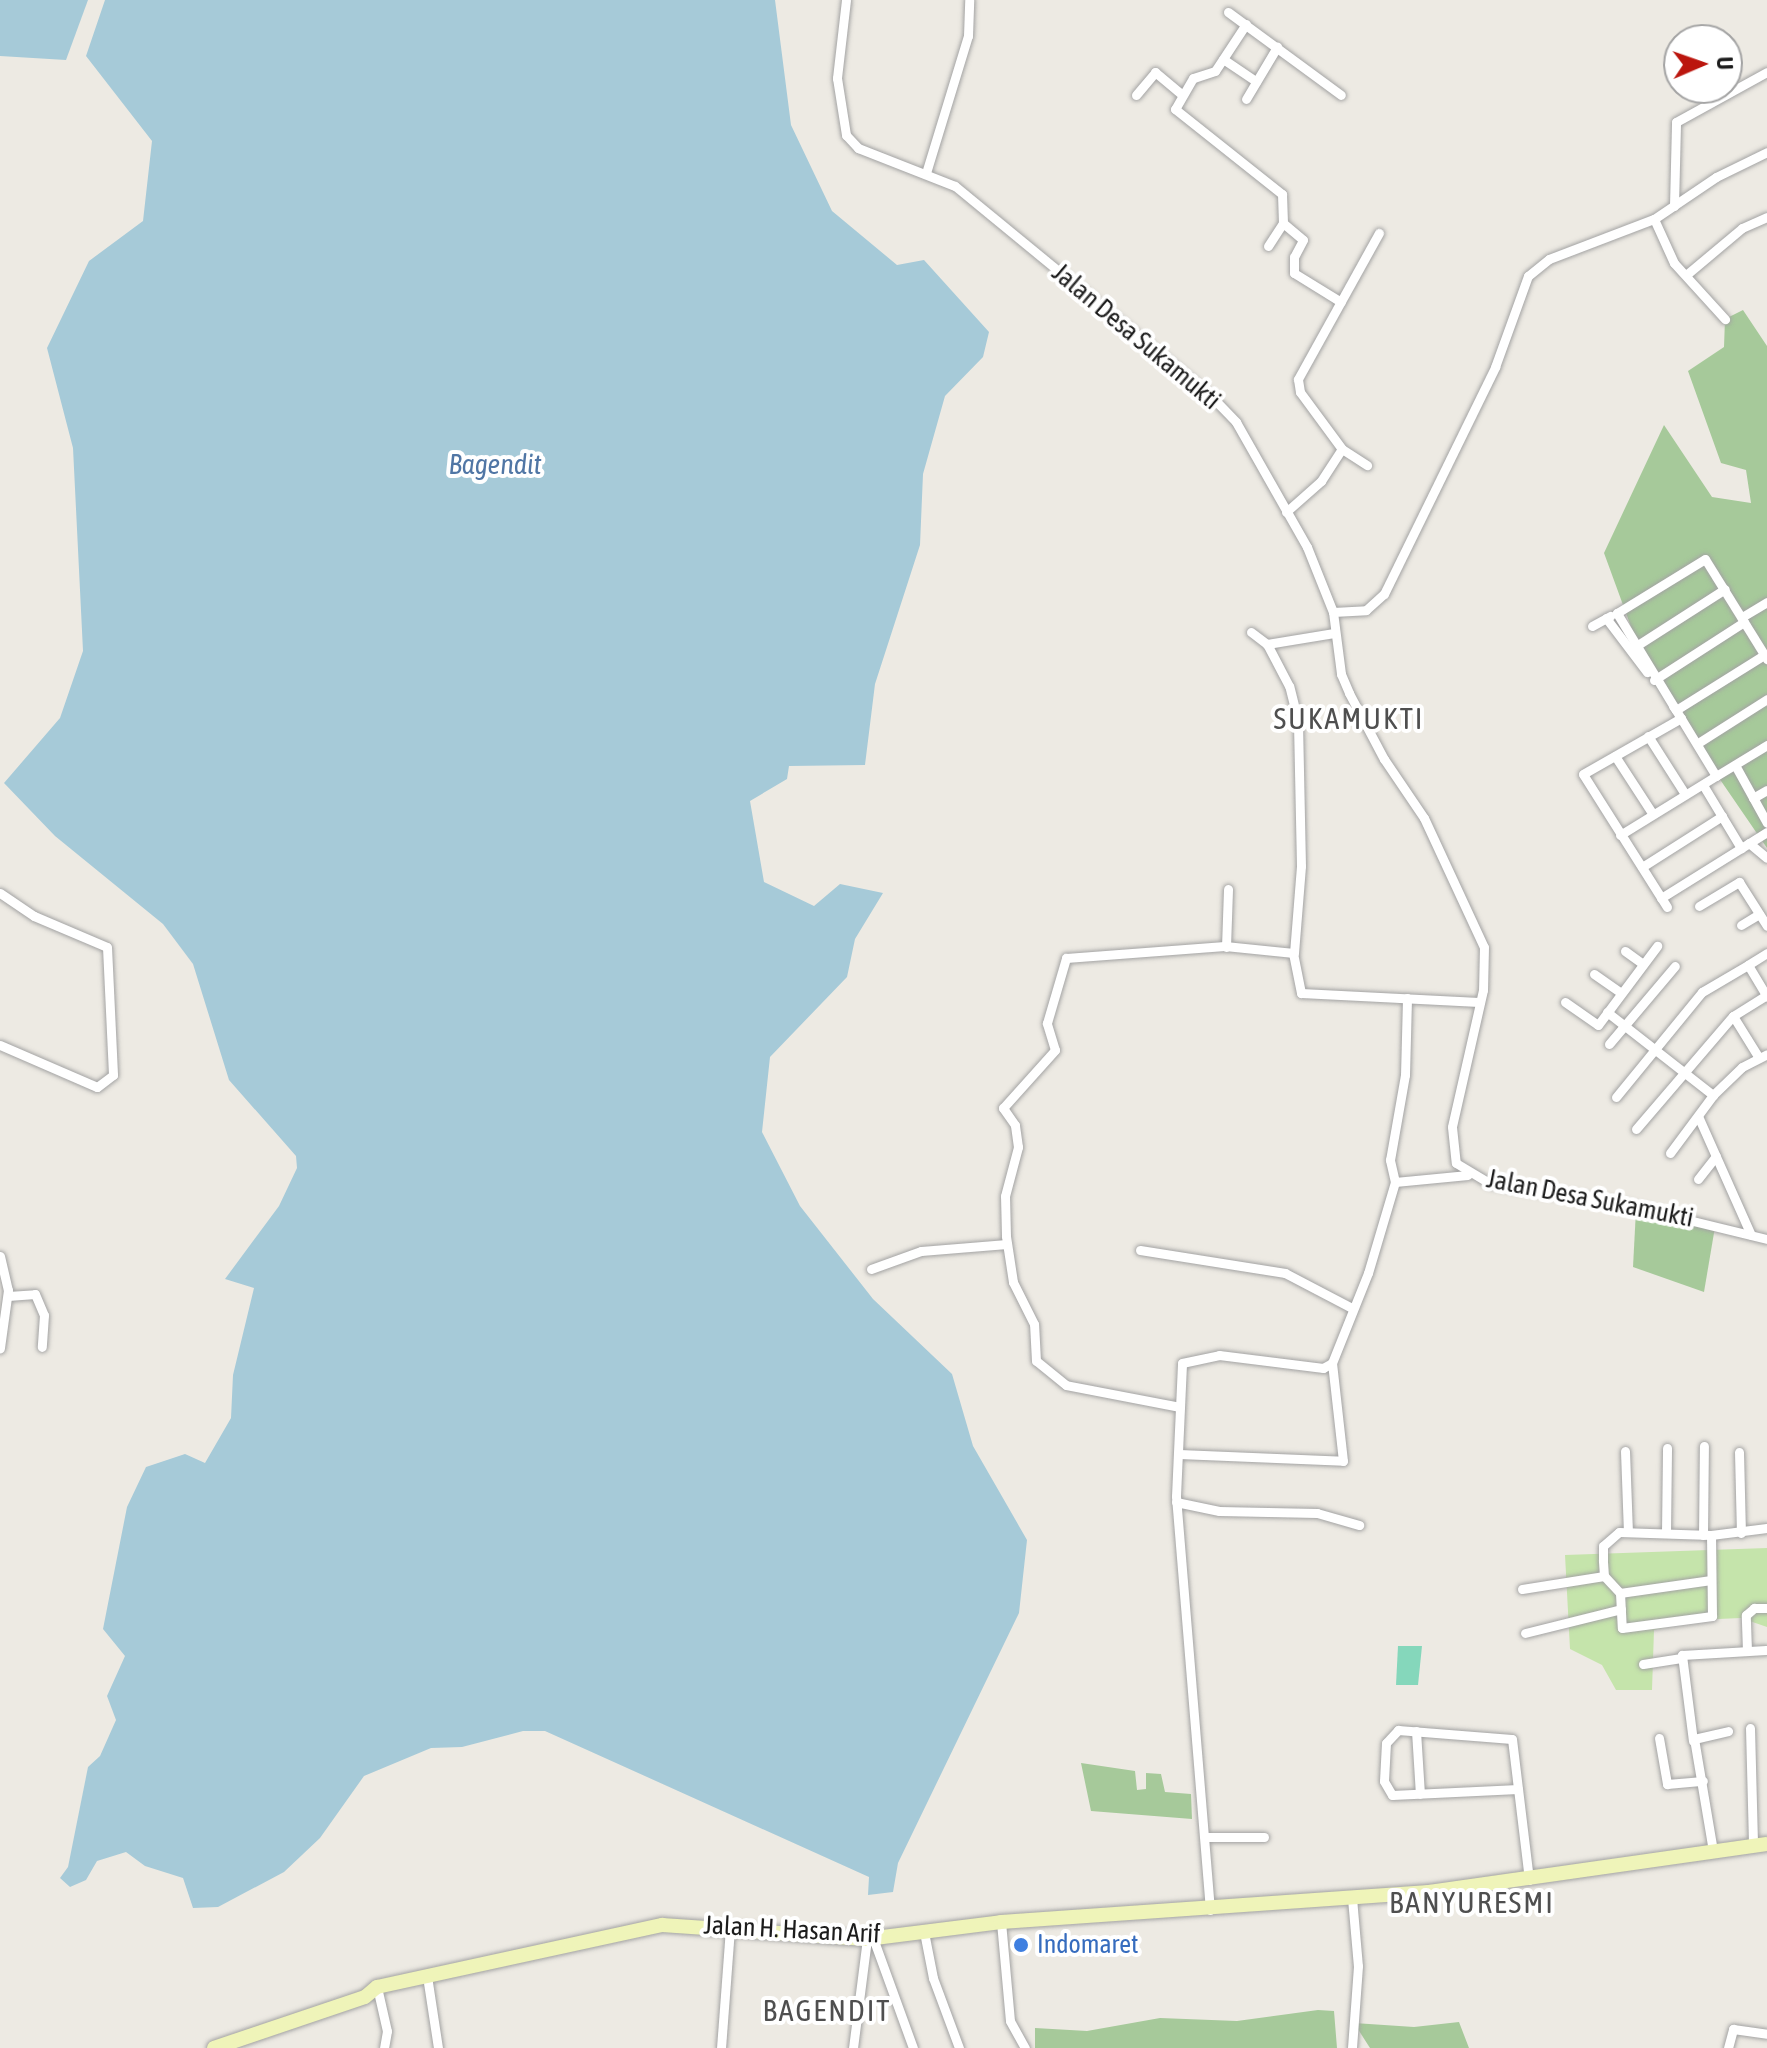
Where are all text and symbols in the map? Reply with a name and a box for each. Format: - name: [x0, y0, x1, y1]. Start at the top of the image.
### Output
- north arrow: [1663, 24, 1743, 104]
- text: U: [1712, 56, 1738, 70]
- street label: Jalan Desa Sukamukti: [1046, 258, 1226, 416]
- water label: Bagendit: [449, 447, 541, 481]
- district label: SUKAMUKTI: [1273, 700, 1425, 736]
- street label: Jalan Desa Sukamukti: [1484, 1164, 1696, 1234]
- district label: BANYURESMI: [1389, 1884, 1555, 1920]
- street label: Jalan H. Hasan Arif: [703, 1910, 881, 1950]
- place label: Indomaret: [1037, 1929, 1139, 1961]
- marker: Indomaret: [1012, 1936, 1030, 1954]
- district label: BAGENDIT: [763, 1992, 891, 2028]

